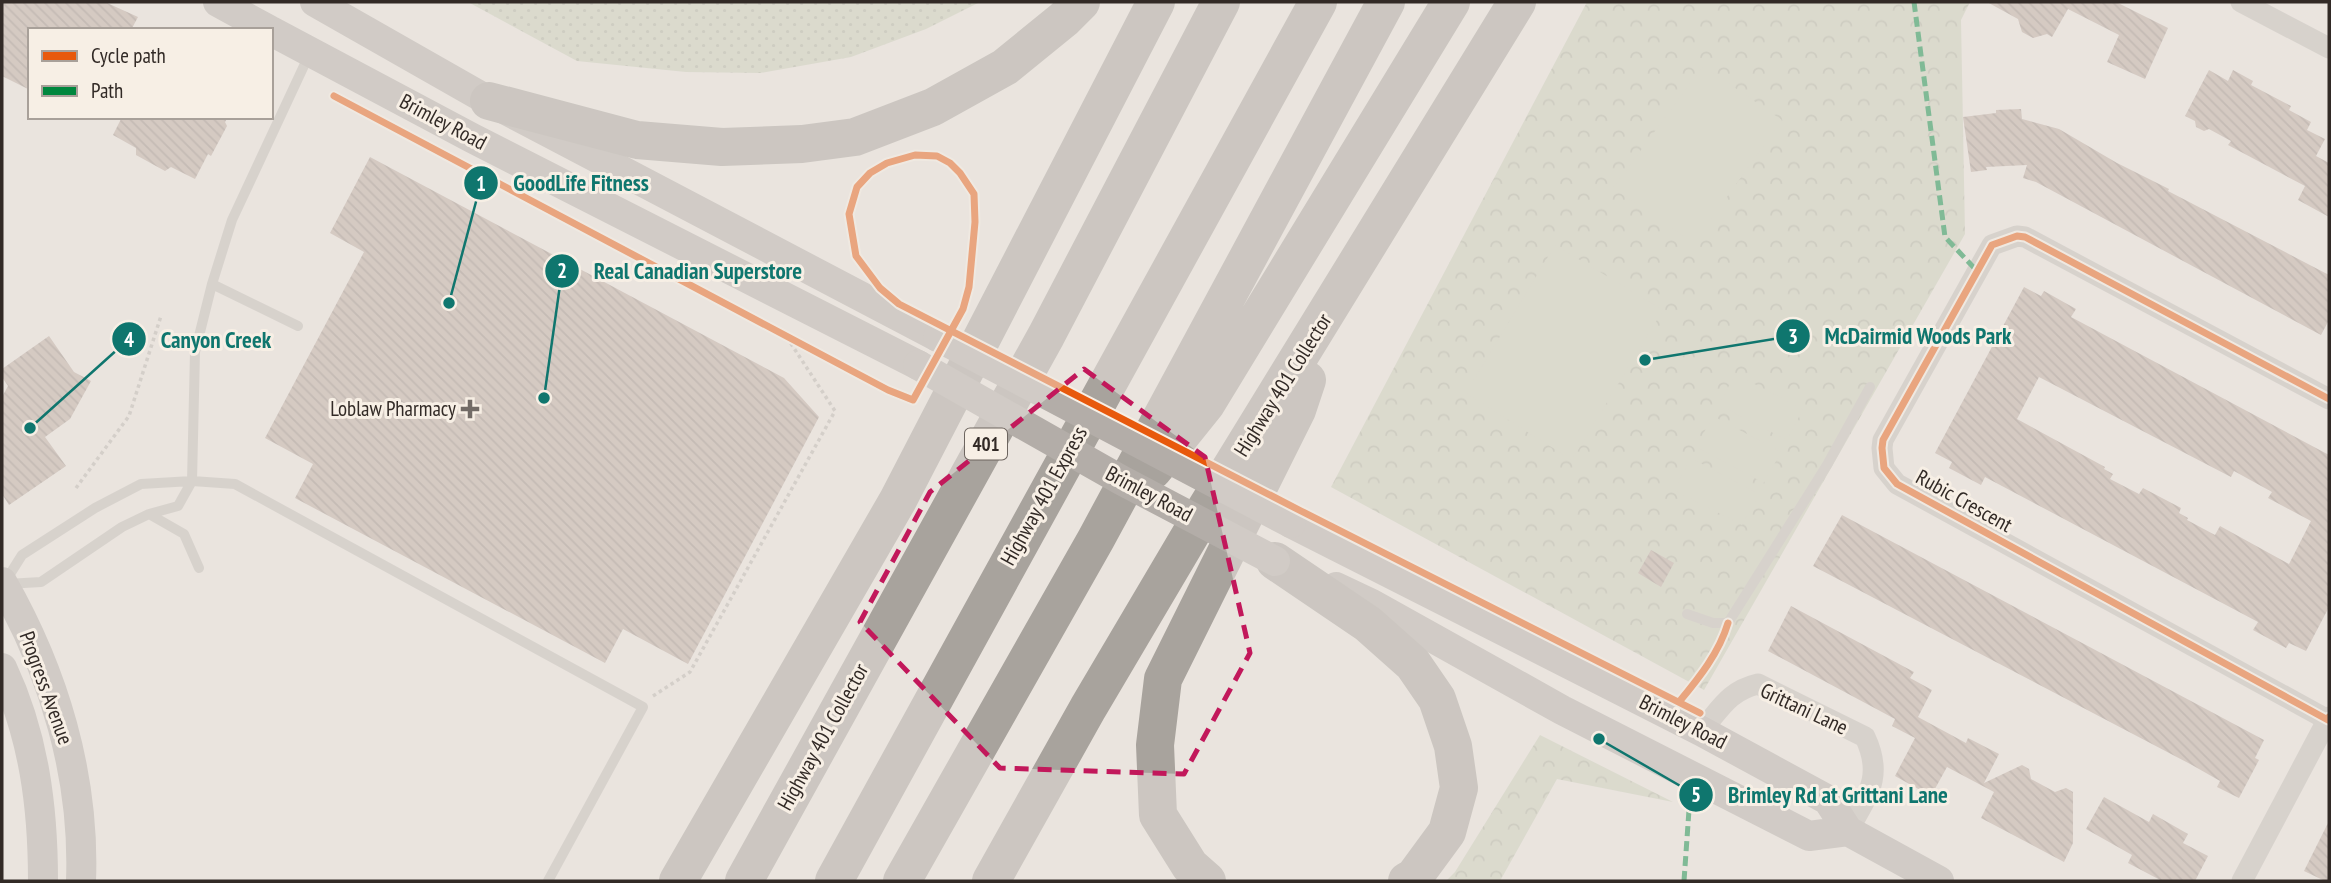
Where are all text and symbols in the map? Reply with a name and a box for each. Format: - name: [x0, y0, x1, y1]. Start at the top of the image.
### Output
- legend: [28, 28, 273, 119]
- text: Cycle path: [91, 42, 166, 69]
- text: Path: [91, 77, 123, 104]
- street label: Brimley Road: [395, 87, 491, 156]
- callout: GoodLife Fitness: [464, 161, 662, 205]
- text: GoodLife Fitness: [513, 168, 649, 197]
- text: 1: [476, 170, 486, 197]
- callout: Real Canadian Superstore: [545, 249, 816, 293]
- text: Real Canadian Superstore: [594, 256, 802, 285]
- text: 2: [557, 257, 567, 284]
- street label: Highway 401 Collector: [1228, 308, 1338, 461]
- callout: McDairmid Woods Park: [1776, 314, 2026, 358]
- callout: Canyon Creek: [112, 317, 285, 361]
- text: McDairmid Woods Park: [1824, 321, 2012, 350]
- text: 3: [1788, 323, 1798, 350]
- text: Canyon Creek: [161, 325, 272, 354]
- text: 4: [124, 326, 134, 353]
- place label: Loblaw Pharmacy: [330, 395, 456, 422]
- marker: Loblaw Pharmacy: [462, 401, 478, 417]
- street label: Highway 401 Express: [994, 421, 1093, 570]
- road number: 401: [965, 428, 1007, 460]
- street label: Brimley Road: [1101, 459, 1197, 528]
- street label: Rubic Crescent: [1911, 463, 2017, 538]
- street label: Progress Avenue: [14, 628, 79, 748]
- street label: Highway 401 Collector: [771, 658, 874, 815]
- street label: Grittani Lane: [1756, 677, 1852, 741]
- street label: Brimley Road: [1635, 688, 1732, 755]
- callout: Brimley Rd at Grittani Lane: [1679, 773, 1963, 817]
- text: Brimley Rd at Grittani Lane: [1728, 780, 1948, 809]
- text: 5: [1691, 781, 1701, 808]

